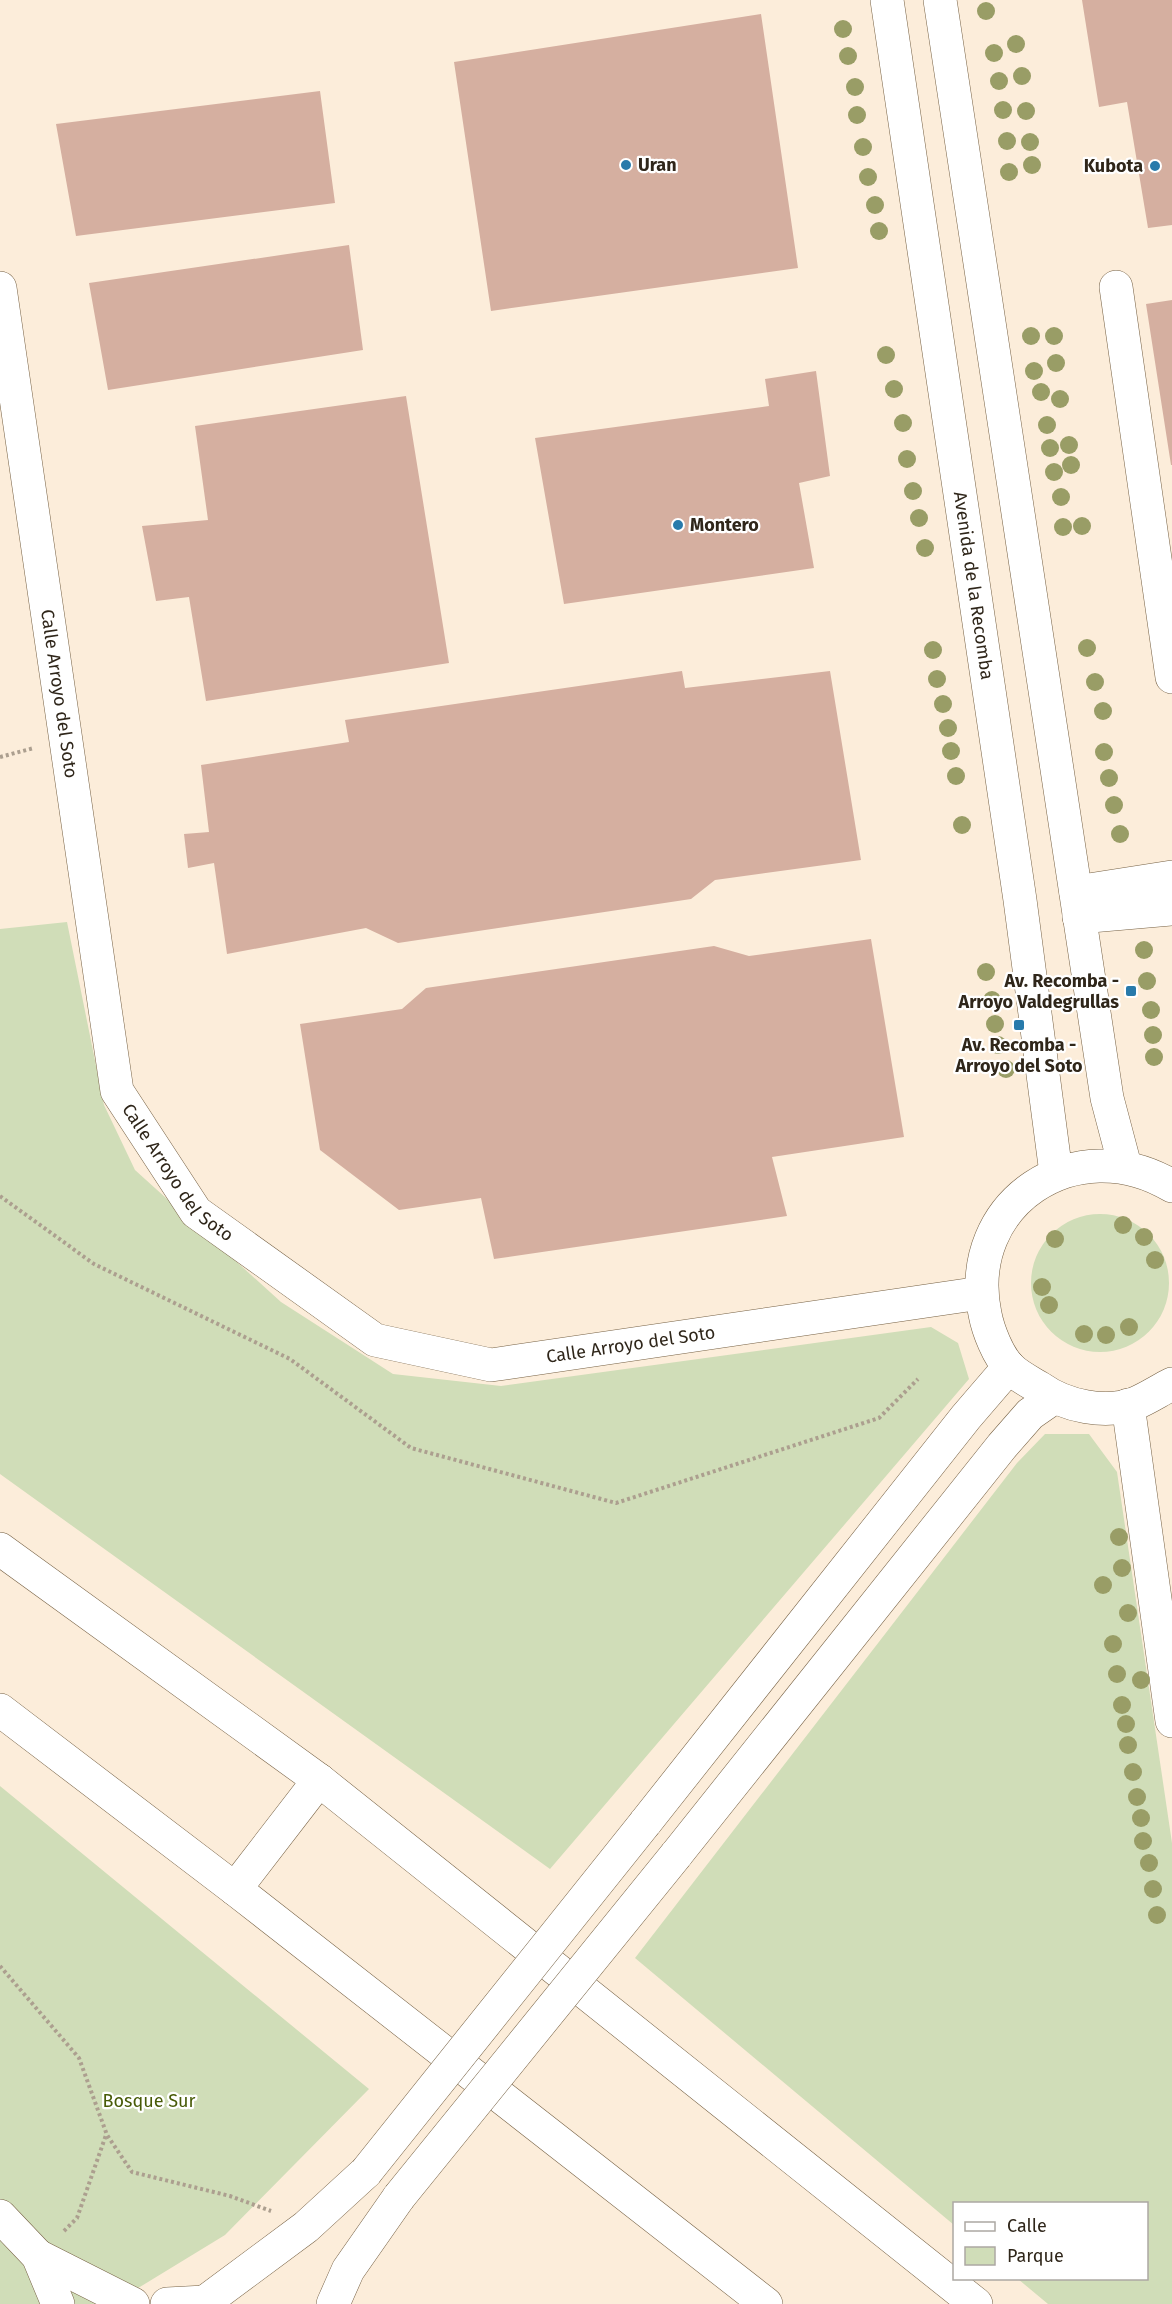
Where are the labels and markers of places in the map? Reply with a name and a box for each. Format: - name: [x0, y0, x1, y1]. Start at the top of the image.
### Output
- place label: Uran: [638, 154, 677, 176]
- place label: Kubota: [1084, 155, 1143, 177]
- marker: Uran: [619, 158, 633, 172]
- marker: Kubota: [1148, 159, 1162, 173]
- place label: Montero: [690, 514, 759, 536]
- marker: Montero: [671, 518, 685, 532]
- place label: Av. Recomba - Arroyo Valdegrullas: [958, 970, 1119, 1013]
- marker: Av. Recomba - Arroyo Valdegrullas: [1124, 984, 1138, 998]
- marker: Av. Recomba - Arroyo del Soto: [1012, 1018, 1026, 1032]
- place label: Av. Recomba - Arroyo del Soto: [954, 1034, 1083, 1077]

